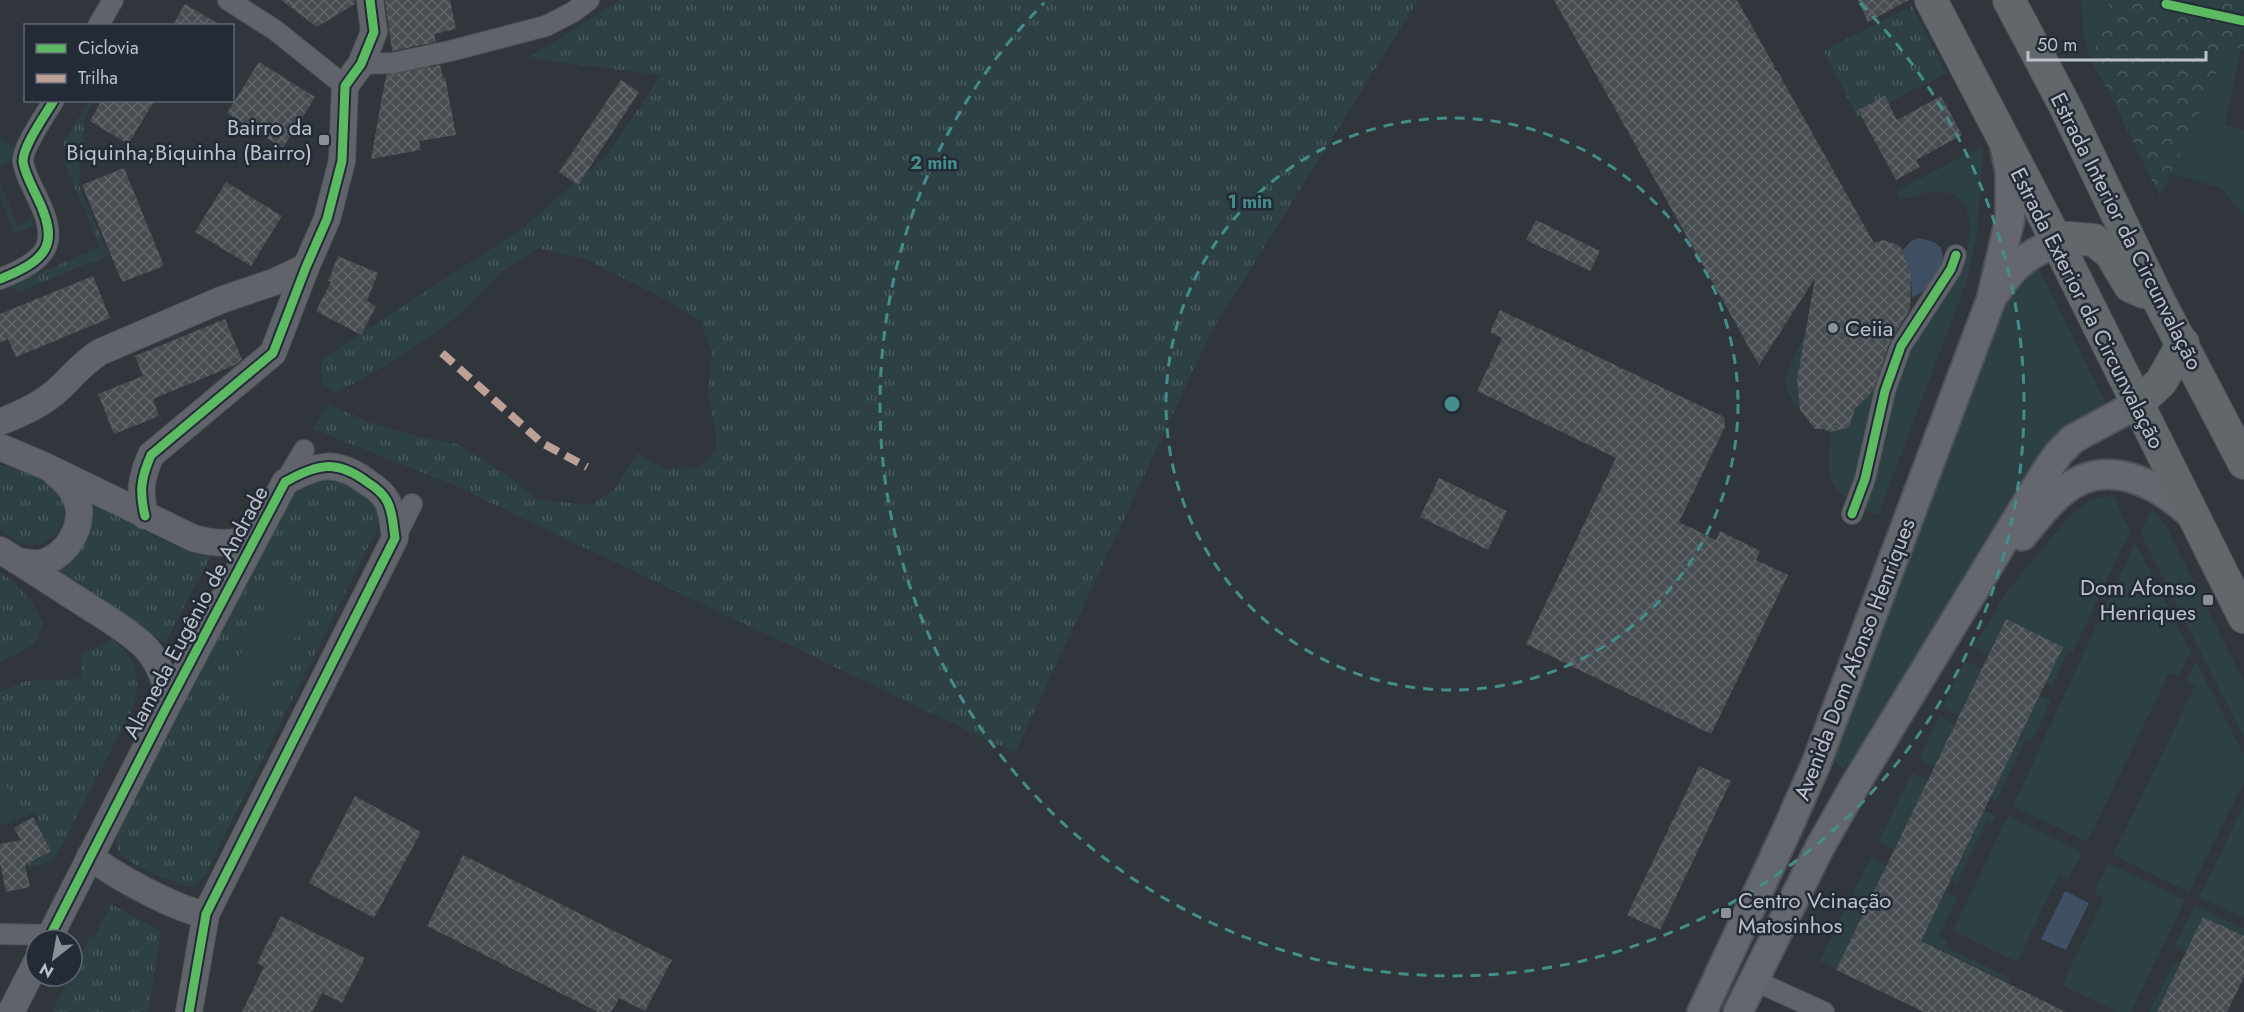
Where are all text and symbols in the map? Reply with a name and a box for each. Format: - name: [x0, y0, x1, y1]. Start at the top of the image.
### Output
- legend: [24, 24, 234, 102]
- scale bar: [2028, 24, 2206, 62]
- text: 50 m: [2037, 32, 2077, 58]
- text: Ciclovia: [78, 35, 139, 61]
- text: Trilha: [78, 65, 118, 91]
- street label: Estrada Interior da Circunvalação: [2043, 87, 2211, 375]
- place label: Bairro da Biquinha;Biquinha (Bairro): [66, 111, 312, 168]
- marker: Bairro da Biquinha;Biquinha (Bairro): [317, 133, 331, 147]
- text: 2 min: [910, 150, 958, 176]
- street label: Estrada Exterior da Circunvalação: [2003, 162, 2173, 454]
- text: 1 min: [1228, 189, 1272, 215]
- place label: Ceiia: [1845, 312, 1893, 344]
- marker: Ceiia: [1826, 321, 1840, 335]
- centre of rings: [1442, 394, 1462, 414]
- street label: Alameda Eugênio de Andrade: [114, 480, 276, 744]
- street label: Avenida Dom Afonso Henriques: [1785, 513, 1923, 805]
- place label: Dom Afonso Henriques: [2080, 571, 2196, 628]
- marker: Dom Afonso Henriques: [2201, 593, 2215, 607]
- place label: Centro Vcinação Matosinhos: [1738, 884, 1891, 941]
- marker: Centro Vcinação Matosinhos: [1719, 906, 1733, 920]
- north arrow: [24, 928, 84, 988]
- text: N: [35, 957, 58, 984]

